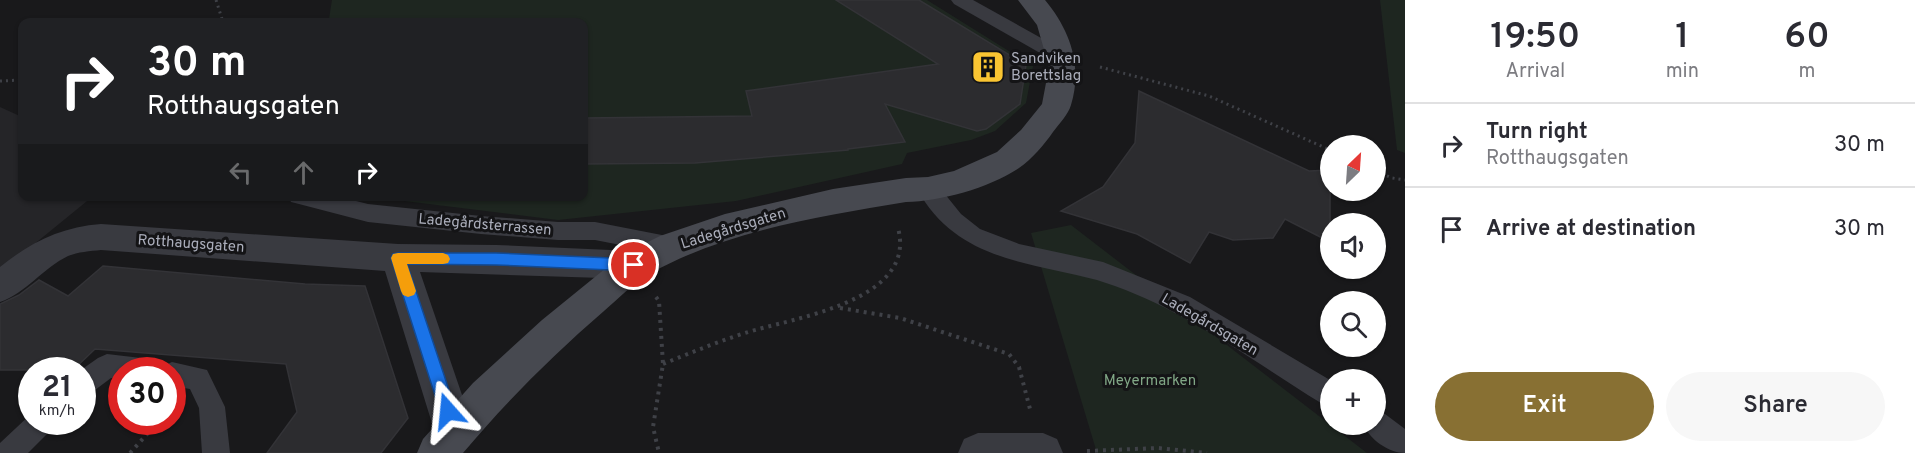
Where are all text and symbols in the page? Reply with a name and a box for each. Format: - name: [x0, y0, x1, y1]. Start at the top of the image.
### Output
- text: 19:50: [1490, 15, 1580, 61]
- text: 1: [1675, 15, 1689, 61]
- text: 60: [1784, 15, 1830, 61]
- text: 30 m: [147, 38, 246, 91]
- icon: right: [48, 42, 126, 120]
- building icon: Sandviken Borettslag: [970, 49, 1006, 85]
- place label: Sandviken Borettslag: [1011, 50, 1081, 86]
- text: Arrival: [1506, 59, 1565, 85]
- text: min: [1666, 59, 1699, 85]
- text: m: [1798, 59, 1815, 85]
- text: Rotthaugsgaten: [147, 90, 340, 124]
- text: Turn right: [1486, 119, 1588, 146]
- icon: right: [1435, 129, 1468, 162]
- text: 30 m: [1834, 132, 1885, 159]
- north arrow: [1320, 135, 1386, 201]
- map controls: [1320, 135, 1386, 435]
- text: Rotthaugsgaten: [1486, 146, 1629, 172]
- icon: left: [224, 156, 257, 189]
- icon: ahead: [287, 156, 320, 189]
- icon: right: [350, 156, 383, 189]
- street label: Ladegårdsgaten: [679, 204, 788, 254]
- street label: Ladegårdsterrassen: [417, 210, 552, 241]
- button: sound: [1320, 213, 1386, 279]
- icon: arrive: [1435, 213, 1468, 246]
- text: Arrive at destination: [1486, 216, 1696, 243]
- text: 30 m: [1834, 216, 1885, 243]
- street label: Rotthaugsgaten: [137, 231, 245, 258]
- pin: [608, 239, 659, 290]
- icon: arrive: [617, 248, 650, 281]
- street label: Ladegårdsgaten: [1157, 290, 1261, 361]
- button: search: [1320, 291, 1386, 357]
- speed limit sign: 30: [108, 357, 186, 435]
- button: +: [1320, 369, 1386, 435]
- text: 21: [42, 370, 72, 407]
- park label: Meyermarken: [1104, 372, 1196, 391]
- button: Exit: [1435, 372, 1654, 441]
- button: Share: [1666, 372, 1885, 441]
- position arrow: [416, 379, 480, 443]
- text: km/h: [39, 402, 75, 421]

